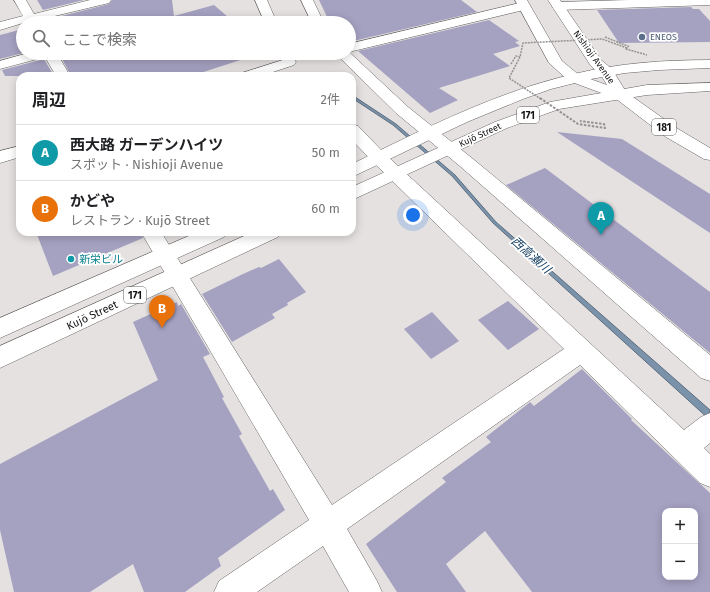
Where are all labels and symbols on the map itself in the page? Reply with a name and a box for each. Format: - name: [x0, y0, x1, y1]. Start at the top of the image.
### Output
- street label: Nishioji Avenue: [571, 28, 617, 86]
- marker: ENEOS: [637, 32, 647, 42]
- place label: ENEOS: [650, 32, 677, 42]
- road number: 171: [517, 107, 539, 123]
- road number: 181: [652, 119, 676, 135]
- street label: Kujō Street: [457, 121, 503, 149]
- pin: A: [588, 202, 614, 235]
- your location: [403, 205, 423, 225]
- water label: 西高瀬川: [508, 234, 555, 278]
- place label: 新栄ビル: [79, 253, 123, 266]
- marker: 新栄ビル: [66, 254, 76, 264]
- road number: 171: [124, 287, 146, 303]
- pin: B: [149, 295, 175, 328]
- street label: Kujō Street: [65, 298, 120, 333]

